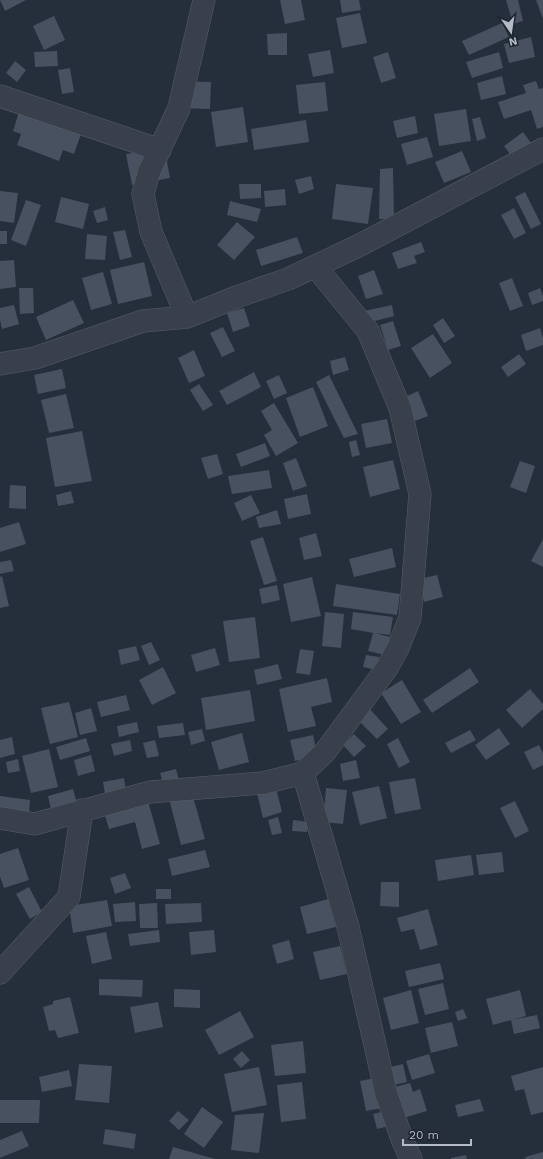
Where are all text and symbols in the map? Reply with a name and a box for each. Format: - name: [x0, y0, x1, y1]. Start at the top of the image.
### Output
- north arrow: [491, 12, 531, 52]
- text: N: [508, 34, 519, 49]
- scale bar: [403, 1121, 471, 1147]
- text: 20 m: [409, 1128, 439, 1142]

